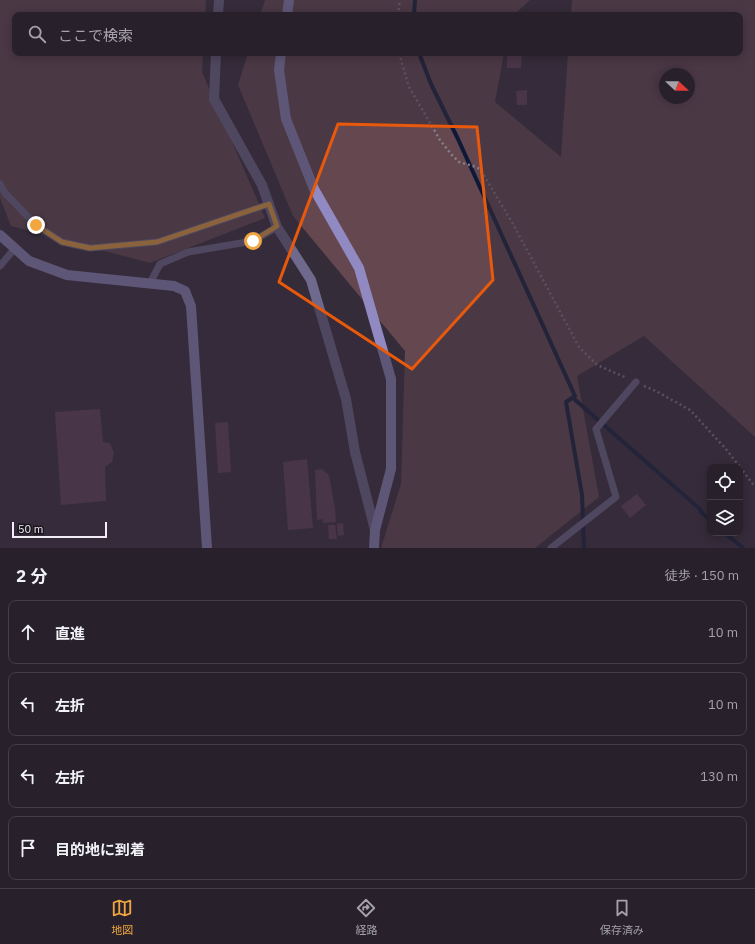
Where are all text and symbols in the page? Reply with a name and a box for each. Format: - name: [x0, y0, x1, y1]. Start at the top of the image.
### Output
- search box: [12, 12, 743, 56]
- icon: search: [26, 23, 48, 45]
- text: ここで検索: [58, 26, 133, 45]
- north arrow: [659, 68, 695, 104]
- route end: [27, 216, 45, 234]
- route start: [244, 232, 262, 250]
- map controls: [707, 464, 743, 536]
- button: locate: [707, 464, 743, 500]
- button: layers: [707, 500, 743, 536]
- scale bar: [12, 520, 107, 539]
- text: 50 m: [18, 522, 43, 536]
- text: 2 分: [16, 565, 47, 587]
- text: 徒歩 · 150 m: [665, 567, 739, 584]
- icon: ahead: [17, 621, 39, 643]
- text: 直進: [55, 624, 85, 643]
- text: 10 m: [708, 624, 738, 641]
- icon: left: [17, 693, 39, 715]
- text: 左折: [55, 696, 85, 715]
- text: 10 m: [708, 696, 738, 713]
- icon: left: [17, 765, 39, 787]
- text: 左折: [55, 768, 85, 787]
- text: 130 m: [700, 768, 738, 785]
- icon: arrive: [17, 837, 39, 859]
- text: 目的地に到着: [55, 840, 145, 859]
- tab: 地図: [111, 897, 133, 937]
- tab: 経路: [355, 897, 377, 937]
- tab: 保存済み: [600, 897, 644, 937]

